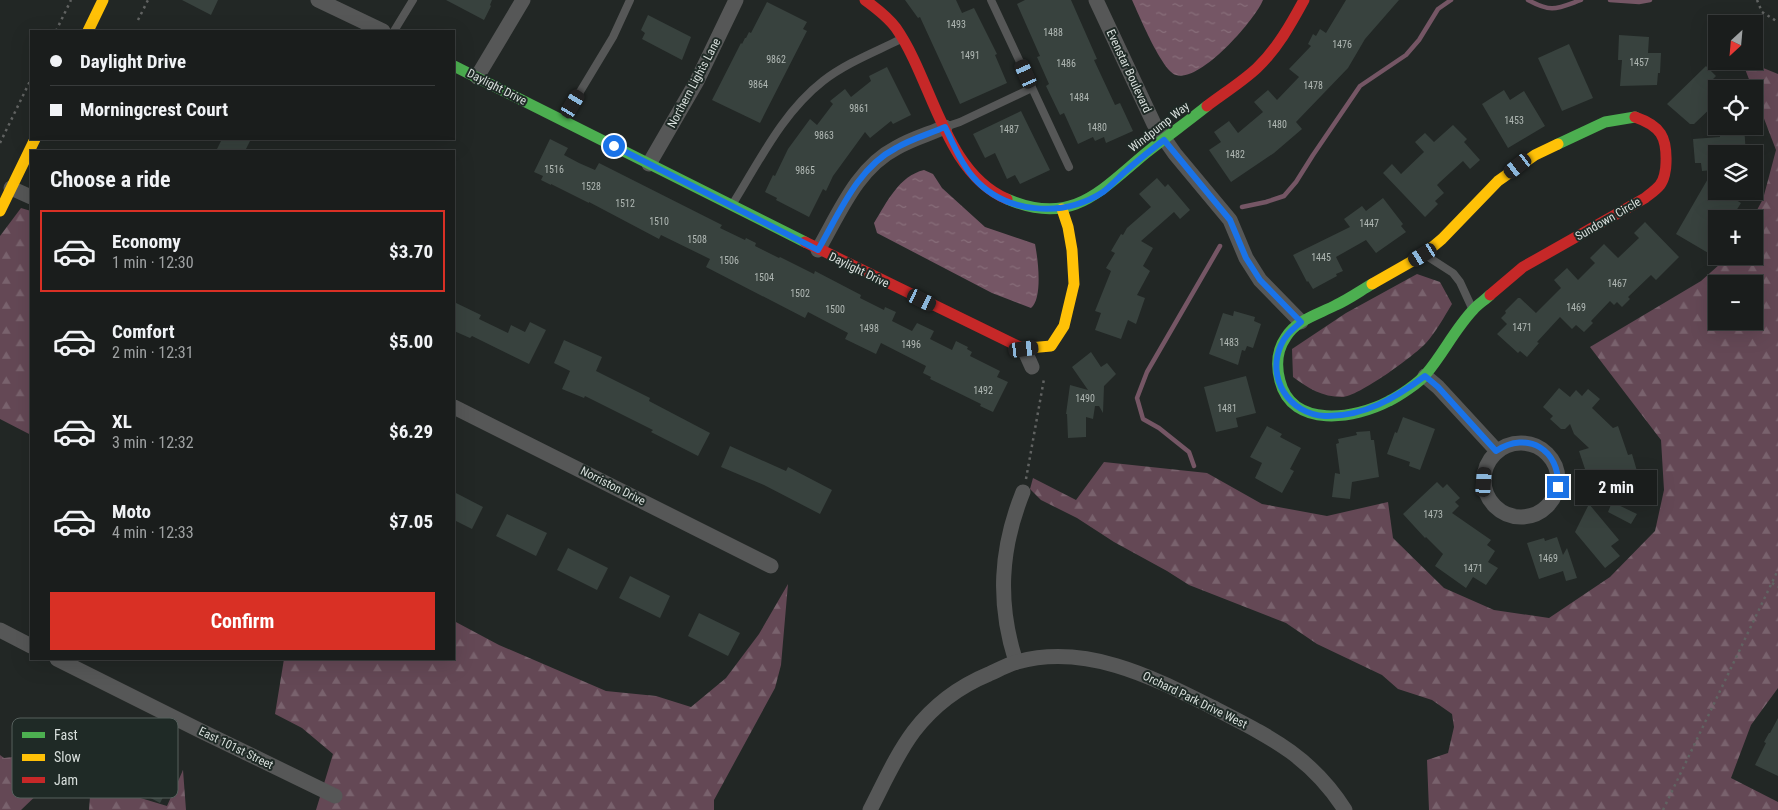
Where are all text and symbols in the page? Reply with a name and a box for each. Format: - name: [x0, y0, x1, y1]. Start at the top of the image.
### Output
- north arrow: [1708, 15, 1762, 70]
- map controls: [1708, 15, 1763, 330]
- house number: 1493: [946, 19, 966, 30]
- house number: 1488: [1043, 27, 1063, 38]
- street label: Evenstar Boulevard: [1104, 27, 1154, 115]
- street label: Northern Lights Lane: [664, 35, 724, 130]
- house number: 1476: [1332, 39, 1352, 50]
- text: Daylight Drive: [80, 50, 186, 73]
- house number: 1491: [960, 50, 980, 61]
- house number: 9862: [766, 54, 786, 65]
- car: [1013, 57, 1038, 91]
- house number: 1457: [1629, 57, 1649, 68]
- house number: 1486: [1056, 58, 1076, 69]
- street label: Daylight Drive: [465, 66, 529, 108]
- house number: 9864: [748, 79, 768, 90]
- house number: 1478: [1303, 80, 1323, 91]
- button: locate: [1708, 80, 1763, 135]
- car: [558, 87, 587, 121]
- house number: 1484: [1069, 92, 1089, 103]
- text: Morningcrest Court: [80, 98, 228, 121]
- street label: Windpump Way: [1126, 99, 1192, 155]
- house number: 9861: [849, 103, 869, 114]
- house number: 1453: [1504, 115, 1524, 126]
- house number: 1480: [1267, 119, 1287, 130]
- house number: 1480: [1087, 122, 1107, 133]
- house number: 1487: [999, 124, 1019, 135]
- house number: 9863: [814, 130, 834, 141]
- route start: [603, 135, 625, 157]
- button: layers: [1708, 145, 1763, 200]
- house number: 1482: [1225, 149, 1245, 160]
- car: [1501, 151, 1534, 181]
- house number: 1516: [544, 164, 564, 175]
- house number: 9865: [795, 165, 815, 176]
- text: Choose a ride: [50, 167, 171, 192]
- house number: 1528: [581, 181, 601, 192]
- street label: Sundown Circle: [1573, 194, 1644, 243]
- house number: 1512: [615, 198, 635, 209]
- button: +: [1708, 210, 1763, 265]
- house number: 1510: [649, 216, 669, 227]
- house number: 1447: [1359, 218, 1379, 229]
- icon: car: [52, 229, 97, 274]
- text: Economy: [112, 230, 181, 253]
- house number: 1508: [687, 234, 707, 245]
- text: $3.70: [389, 240, 433, 263]
- car: [1406, 241, 1439, 269]
- street label: Daylight Drive: [827, 249, 892, 291]
- house number: 1445: [1311, 252, 1331, 263]
- text: 1 min · 12:30: [112, 253, 194, 272]
- house number: 1506: [719, 255, 739, 266]
- house number: 1504: [754, 272, 774, 283]
- button: −: [1708, 275, 1763, 330]
- house number: 1467: [1607, 278, 1627, 289]
- car: [905, 287, 938, 313]
- house number: 1502: [790, 288, 810, 299]
- house number: 1469: [1566, 302, 1586, 313]
- house number: 1500: [825, 304, 845, 315]
- icon: car: [52, 319, 97, 364]
- text: Comfort: [112, 320, 175, 343]
- house number: 1471: [1512, 322, 1532, 333]
- house number: 1498: [859, 323, 879, 334]
- text: $5.00: [389, 330, 433, 353]
- house number: 1483: [1219, 337, 1239, 348]
- house number: 1496: [901, 339, 921, 350]
- car: [1008, 340, 1039, 358]
- text: 2 min · 12:31: [112, 343, 194, 362]
- house number: 1492: [973, 385, 993, 396]
- house number: 1490: [1075, 393, 1095, 404]
- house number: 1481: [1217, 403, 1237, 414]
- icon: car: [52, 409, 97, 454]
- text: XL: [112, 410, 132, 433]
- text: $6.29: [389, 420, 433, 443]
- text: 3 min · 12:32: [112, 433, 194, 452]
- street label: Norriston Drive: [578, 464, 648, 509]
- car: [1475, 467, 1492, 497]
- callout: 2 min: [1576, 470, 1658, 504]
- route end: [1547, 476, 1569, 498]
- text: 2 min: [1598, 478, 1634, 497]
- icon: car: [52, 499, 97, 544]
- text: Moto: [112, 500, 151, 523]
- house number: 1473: [1423, 509, 1443, 520]
- text: $7.05: [389, 510, 433, 533]
- text: 4 min · 12:33: [112, 523, 194, 542]
- house number: 1469: [1538, 553, 1558, 564]
- house number: 1471: [1463, 563, 1483, 574]
- button: Confirm: [50, 592, 435, 650]
- street label: Orchard Park Drive West: [1140, 669, 1250, 732]
- legend: [12, 718, 178, 798]
- street label: East 101st Street: [196, 724, 276, 772]
- text: Fast: [54, 727, 78, 743]
- text: Slow: [54, 749, 81, 765]
- text: Jam: [54, 772, 78, 788]

